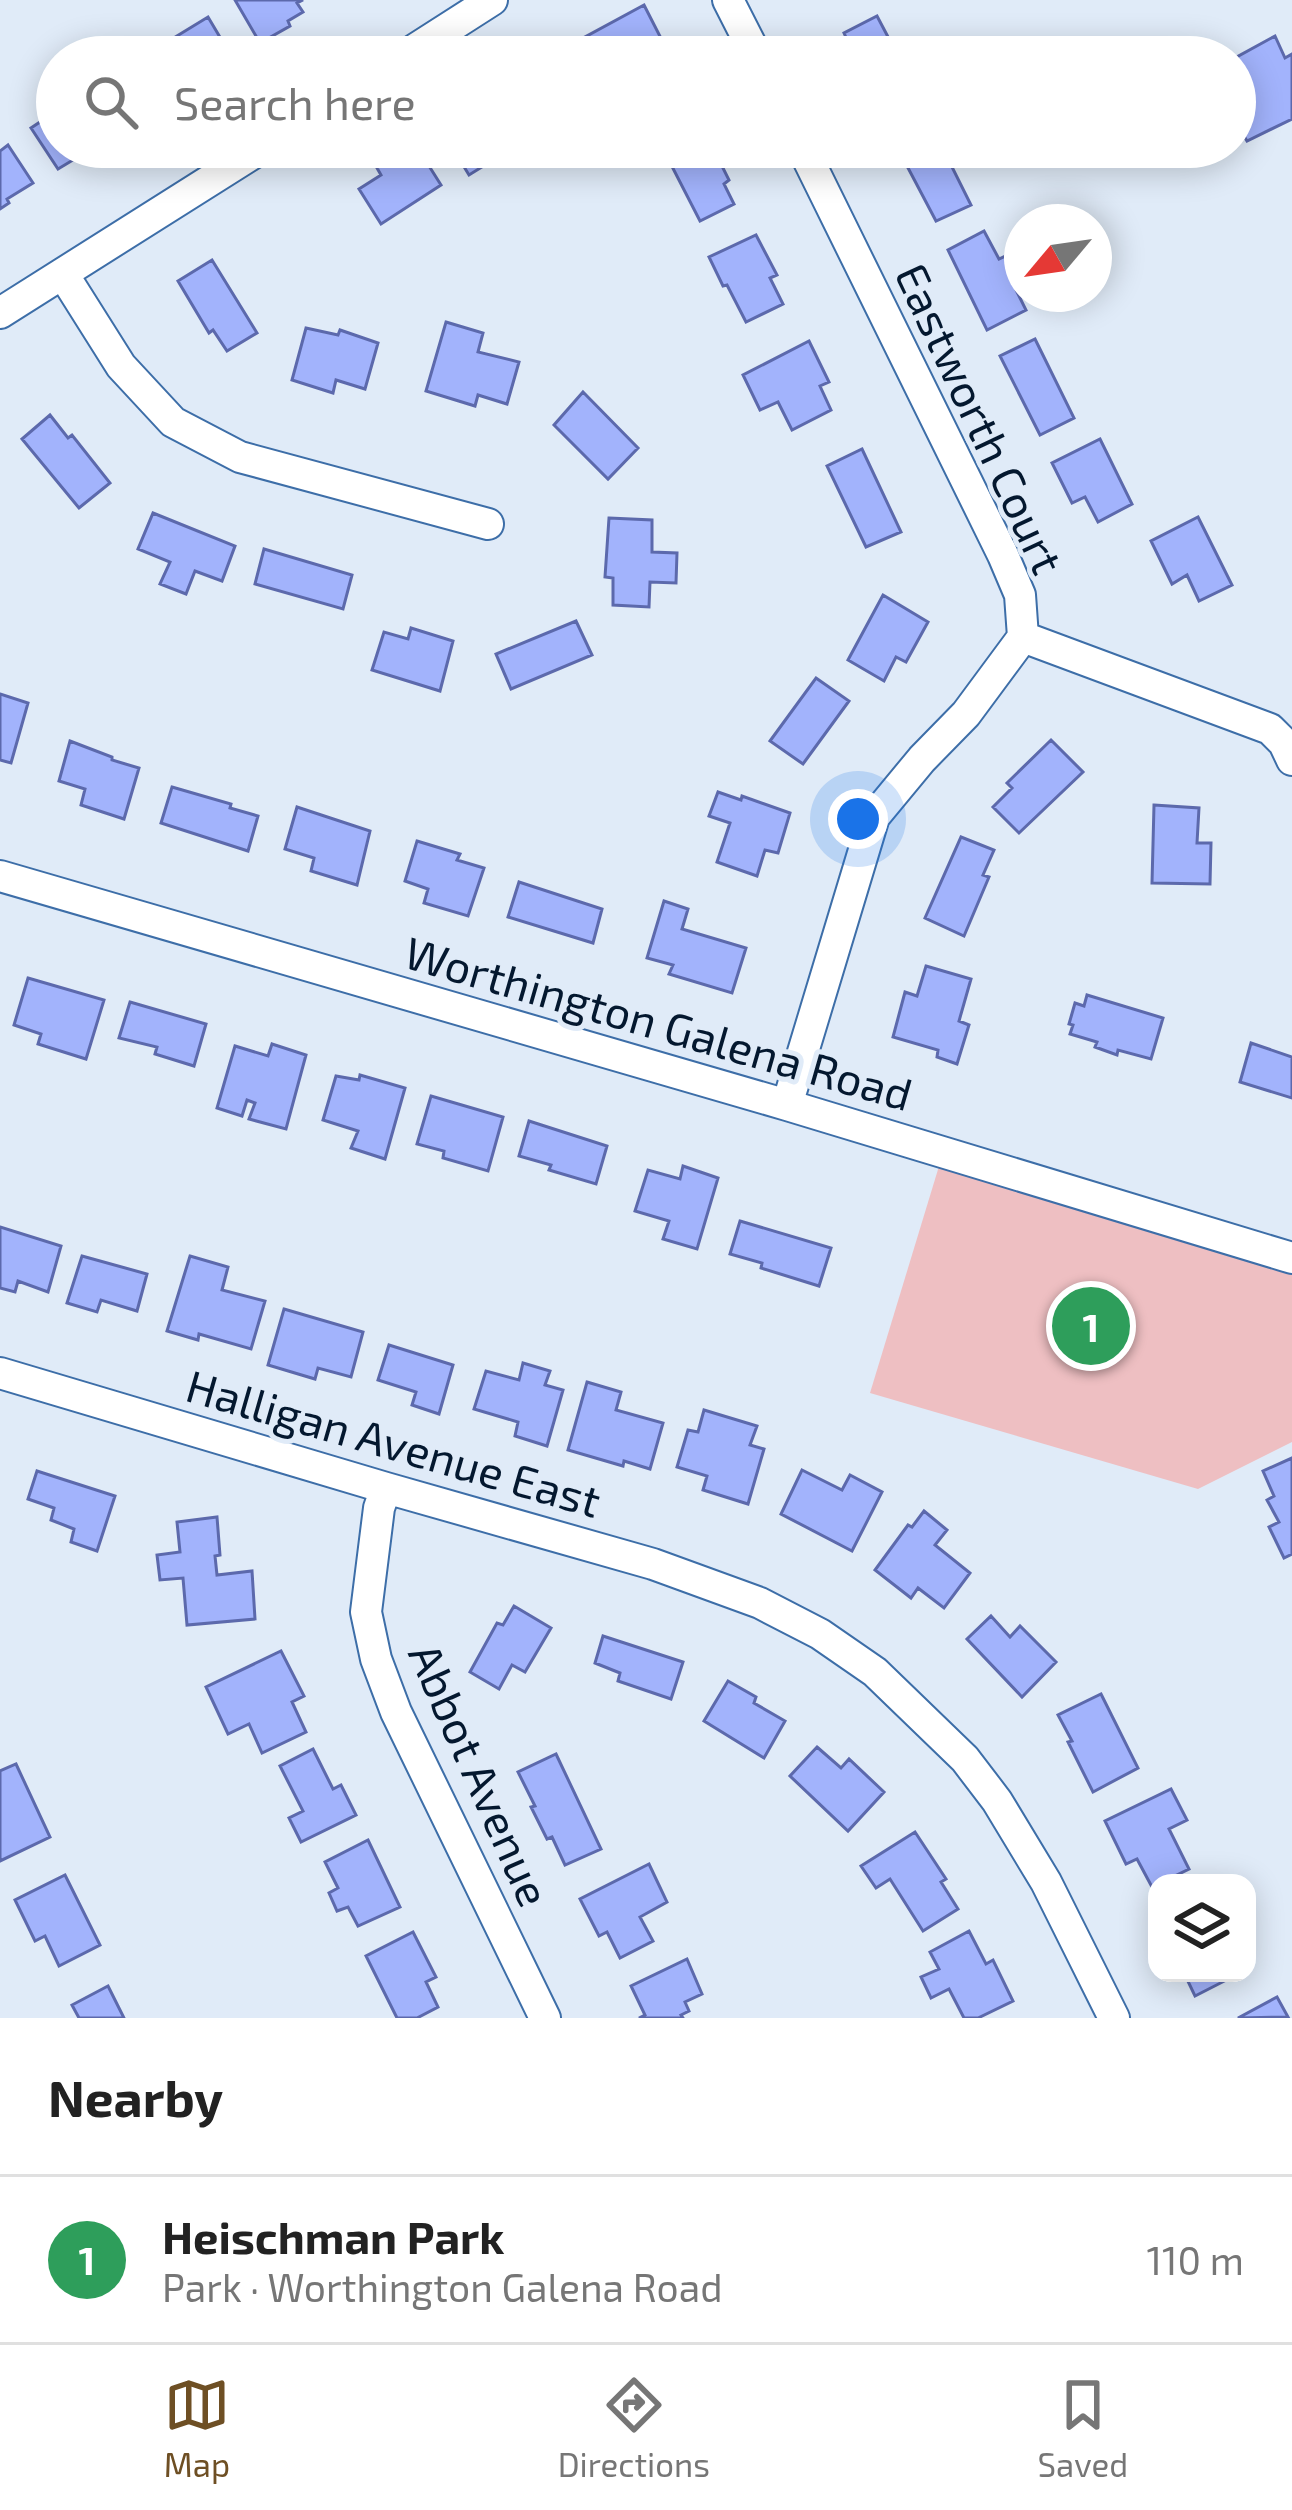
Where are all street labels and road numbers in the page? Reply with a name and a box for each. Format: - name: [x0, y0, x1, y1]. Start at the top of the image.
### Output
- street label: Eastworth Court: [886, 254, 1076, 582]
- street label: Worthington Galena Road: [399, 924, 919, 1120]
- street label: Halligan Avenue East: [181, 1357, 607, 1527]
- street label: Abbot Avenue: [399, 1634, 563, 1914]

